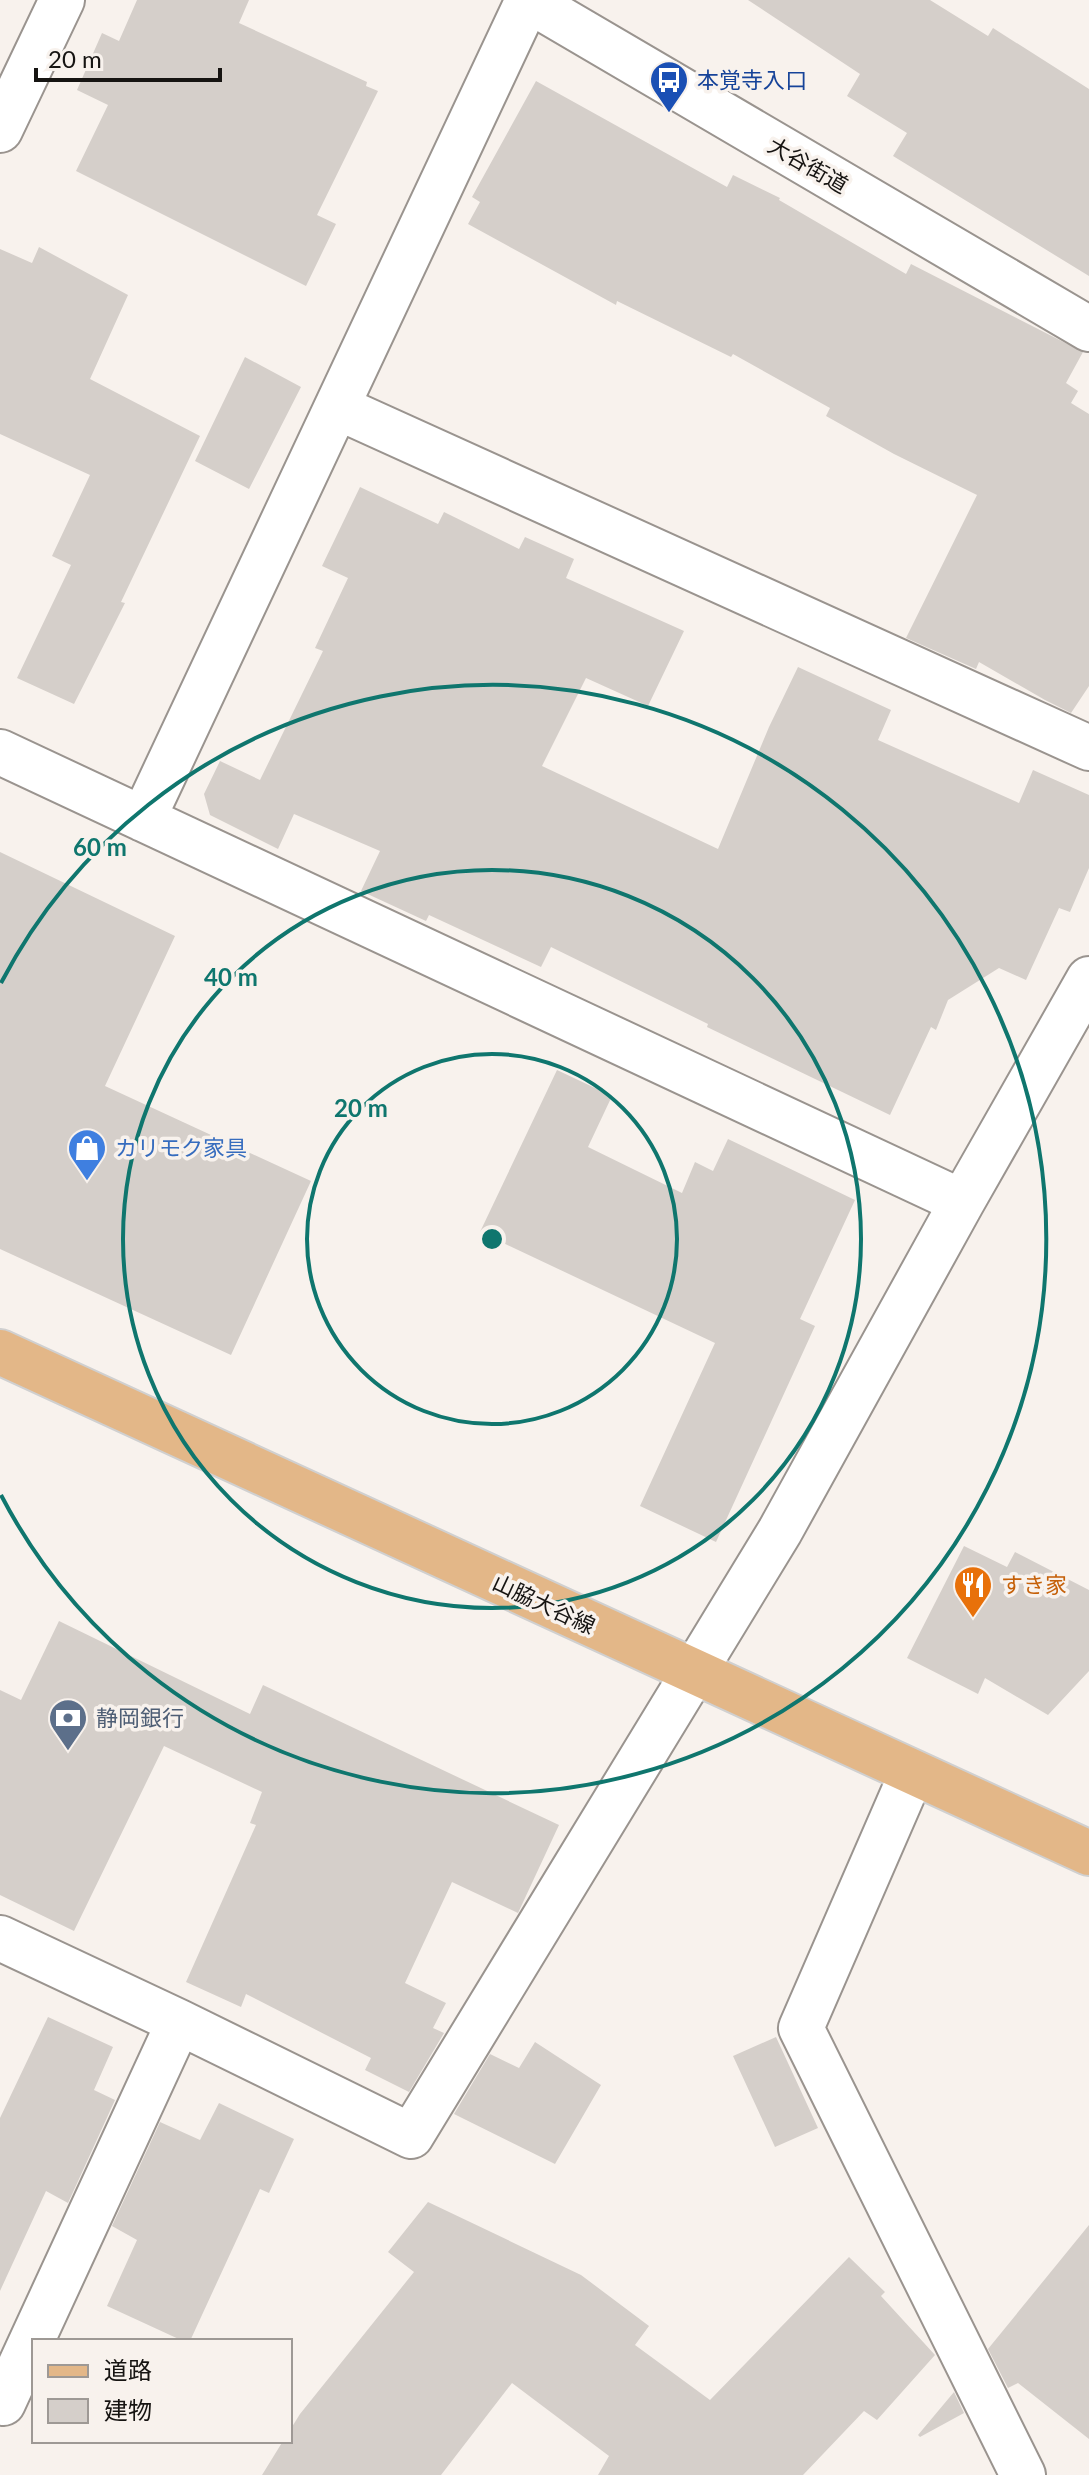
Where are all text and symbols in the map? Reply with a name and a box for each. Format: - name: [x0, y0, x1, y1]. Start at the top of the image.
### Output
- scale bar: [36, 32, 220, 82]
- text: 20 m: [48, 44, 102, 73]
- bus stop icon: 本覚寺入口: [648, 59, 690, 114]
- place label: 本覚寺入口: [697, 66, 807, 93]
- street label: 大谷街道: [763, 131, 853, 198]
- text: 60 m: [73, 832, 127, 861]
- text: 40 m: [204, 962, 258, 991]
- text: 20 m: [334, 1093, 388, 1122]
- shop icon: カリモク家具: [66, 1127, 108, 1182]
- place label: カリモク家具: [115, 1134, 247, 1161]
- centre of rings: [478, 1225, 506, 1253]
- restaurant icon: すき家: [952, 1564, 994, 1619]
- street label: 山脇大谷線: [489, 1568, 600, 1639]
- place label: すき家: [1001, 1571, 1067, 1598]
- bank icon: 静岡銀行: [47, 1697, 89, 1752]
- place label: 静岡銀行: [96, 1704, 184, 1731]
- legend: [32, 2339, 292, 2443]
- text: 道路: [104, 2355, 152, 2384]
- text: 建物: [104, 2395, 152, 2424]

